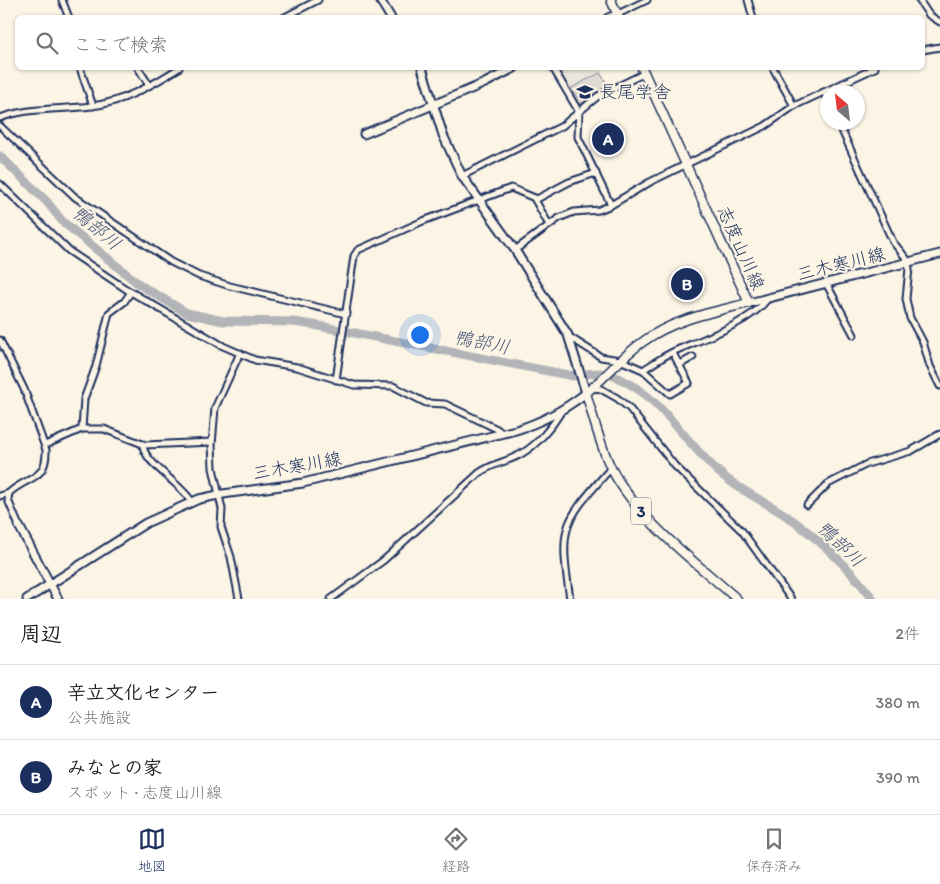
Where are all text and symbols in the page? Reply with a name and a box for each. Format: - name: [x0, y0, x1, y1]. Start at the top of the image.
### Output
- search box: [15, 15, 925, 70]
- icon: search: [33, 29, 61, 57]
- text: ここで検索: [73, 33, 168, 56]
- place label: 長尾学舎: [599, 81, 671, 103]
- school or university icon: 長尾学舎: [575, 82, 595, 102]
- north arrow: [820, 85, 865, 130]
- pin: A: [592, 120, 624, 158]
- water label: 鴨部川: [68, 201, 126, 255]
- street label: 志度山川線: [713, 202, 769, 294]
- street label: 三木寒川線: [795, 242, 887, 286]
- pin: B: [671, 265, 703, 303]
- your location: [407, 322, 433, 348]
- water label: 鴨部川: [452, 325, 512, 359]
- street label: 三木寒川線: [251, 447, 343, 485]
- road number: 3: [631, 498, 651, 524]
- water label: 鴨部川: [813, 516, 869, 572]
- text: 周辺: [20, 621, 62, 646]
- text: 2件: [896, 624, 920, 643]
- text: 辛立文化センター: [67, 681, 219, 704]
- text: A: [31, 693, 41, 712]
- text: 380 m: [876, 693, 920, 712]
- text: 公共施設: [67, 708, 131, 727]
- text: みなとの家: [67, 756, 162, 779]
- text: B: [31, 768, 41, 787]
- text: 390 m: [876, 768, 920, 787]
- text: スポット · 志度山川線: [67, 783, 222, 802]
- tab: 地図: [138, 825, 166, 875]
- tab: 経路: [442, 825, 470, 875]
- tab: 保存済み: [746, 825, 802, 875]

